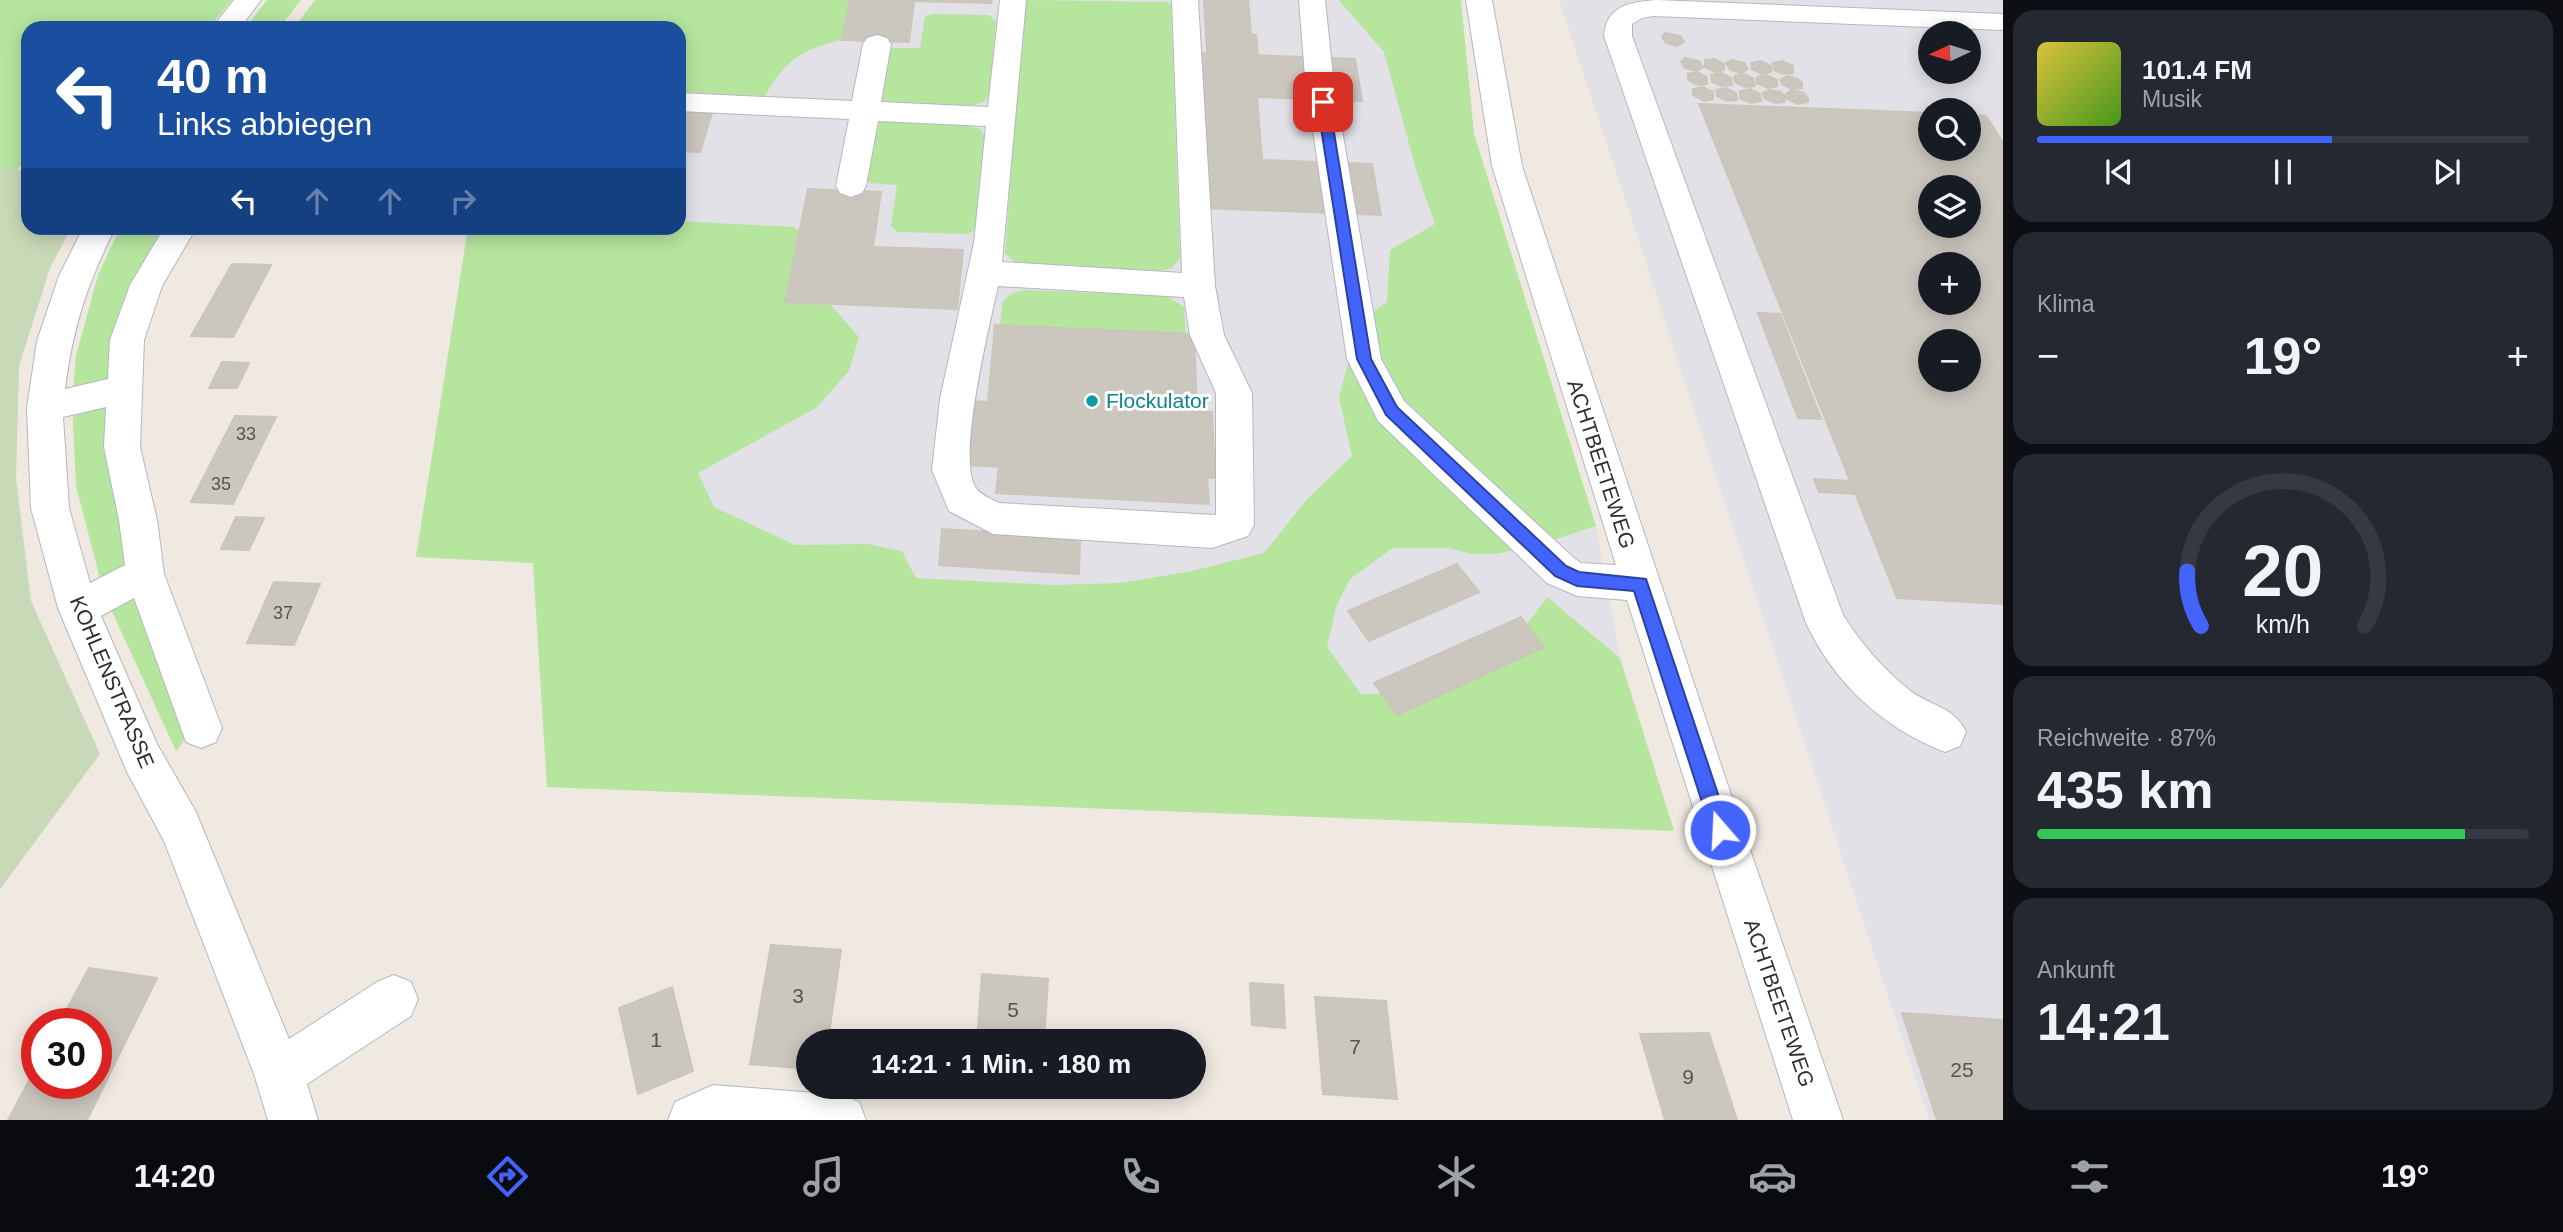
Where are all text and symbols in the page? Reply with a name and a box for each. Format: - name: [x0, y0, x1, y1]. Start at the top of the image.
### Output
- north arrow: [1918, 21, 1981, 84]
- map controls: [1918, 21, 1981, 392]
- icon: left: [42, 49, 133, 140]
- text: 40 m: [157, 49, 269, 103]
- text: 101.4 FM: [2142, 55, 2252, 85]
- pin: [1293, 72, 1353, 132]
- icon: arrive: [1304, 83, 1342, 121]
- text: Musik: [2142, 86, 2202, 112]
- button: search: [1918, 98, 1981, 161]
- text: Links abbiegen: [157, 106, 372, 142]
- icon: previous: [2100, 153, 2138, 191]
- icon: pause: [2264, 153, 2302, 191]
- icon: next: [2428, 153, 2466, 191]
- button: layers: [1918, 175, 1981, 238]
- icon: left: [225, 182, 263, 220]
- icon: ahead: [298, 182, 336, 220]
- icon: ahead: [371, 182, 409, 220]
- icon: right: [444, 182, 482, 220]
- button: +: [1918, 252, 1981, 315]
- text: Klima: [2037, 291, 2095, 317]
- text: 19°: [2244, 327, 2322, 385]
- button: −: [1918, 329, 1981, 392]
- text: −: [2037, 335, 2059, 377]
- text: +: [2507, 335, 2529, 377]
- street label: ACHTBEETEWEG: [1563, 377, 1640, 551]
- place label: Flockulator: [1106, 389, 1209, 412]
- marker: Flockulator: [1084, 393, 1100, 409]
- house number: 33: [236, 424, 256, 444]
- house number: 35: [211, 474, 231, 494]
- text: 20: [2243, 530, 2323, 611]
- street label: KOHLENSTRASSE: [66, 592, 159, 771]
- house number: 37: [273, 603, 293, 623]
- text: km/h: [2256, 610, 2310, 638]
- text: Reichweite · 87%: [2037, 725, 2216, 751]
- text: 435 km: [2037, 761, 2213, 819]
- position arrow: [1683, 793, 1757, 867]
- street label: ACHTBEETEWEG: [1740, 916, 1819, 1090]
- text: Ankunft: [2037, 957, 2115, 983]
- house number: 3: [792, 984, 804, 1007]
- text: 14:21: [2037, 993, 2170, 1051]
- house number: 5: [1007, 998, 1019, 1021]
- speed limit sign: 30: [21, 1008, 112, 1099]
- house number: 1: [650, 1028, 662, 1051]
- house number: 7: [1349, 1035, 1361, 1058]
- text: 14:21 · 1 Min. · 180 m: [871, 1049, 1131, 1079]
- house number: 25: [1950, 1058, 1974, 1081]
- house number: 9: [1682, 1065, 1694, 1088]
- icon: directions: [483, 1152, 532, 1201]
- icon: music: [799, 1152, 848, 1201]
- icon: phone: [1116, 1152, 1165, 1201]
- icon: climate: [1432, 1152, 1481, 1201]
- icon: car: [1748, 1152, 1797, 1201]
- icon: filters: [2065, 1152, 2114, 1201]
- text: 14:20: [134, 1158, 216, 1194]
- text: 19°: [2381, 1158, 2429, 1194]

